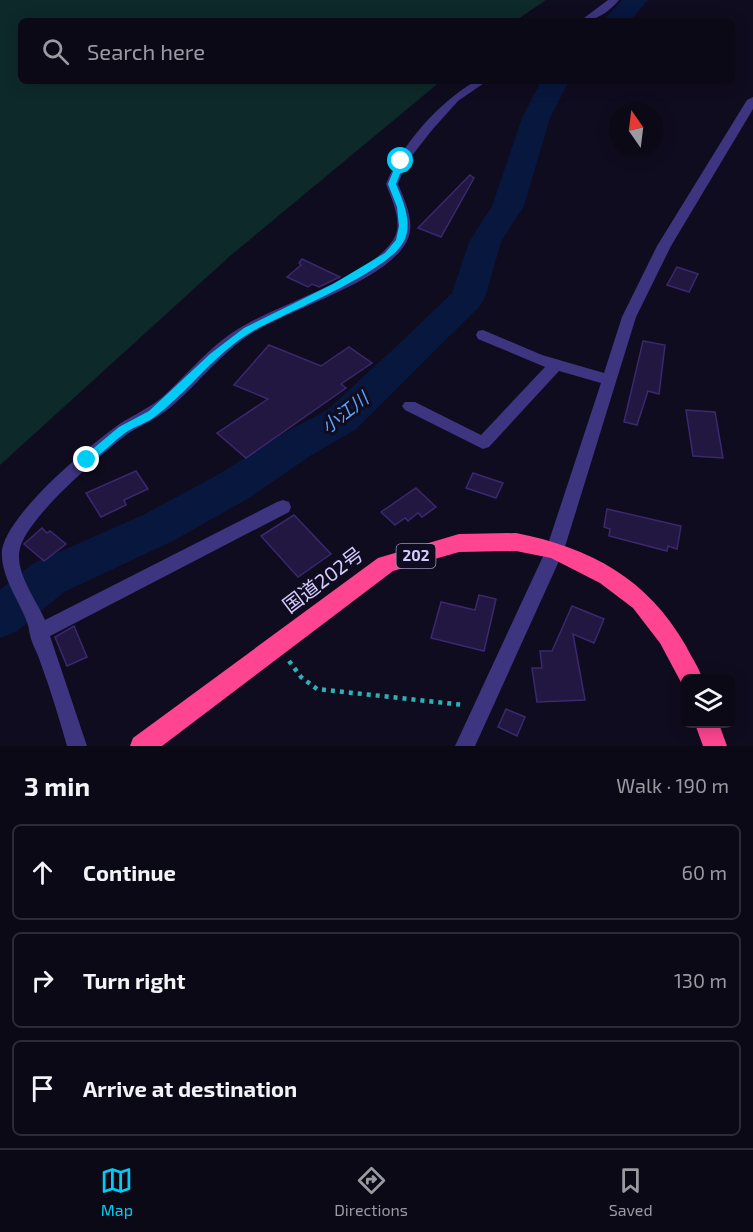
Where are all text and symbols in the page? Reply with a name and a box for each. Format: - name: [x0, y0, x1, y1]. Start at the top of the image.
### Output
- search box: [18, 18, 735, 84]
- icon: search: [39, 35, 72, 68]
- text: Search here: [87, 38, 205, 64]
- north arrow: [609, 102, 663, 156]
- route start: [387, 147, 413, 173]
- water label: 小江川: [316, 386, 374, 438]
- route end: [73, 446, 99, 472]
- street label: 国道202号: [277, 541, 367, 617]
- road number: 202: [396, 544, 436, 568]
- map controls: [681, 674, 735, 728]
- button: layers: [681, 674, 735, 728]
- text: 3 min: [24, 770, 90, 801]
- text: Walk · 190 m: [616, 773, 729, 797]
- icon: ahead: [26, 856, 59, 889]
- text: Continue: [83, 859, 176, 885]
- text: 60 m: [682, 860, 727, 884]
- icon: right: [26, 964, 59, 997]
- text: Turn right: [83, 967, 185, 993]
- text: 130 m: [674, 968, 727, 992]
- icon: arrive: [26, 1072, 59, 1105]
- text: Arrive at destination: [83, 1075, 297, 1101]
- tab: Map: [100, 1164, 133, 1219]
- tab: Directions: [334, 1164, 408, 1219]
- tab: Saved: [609, 1164, 653, 1219]

